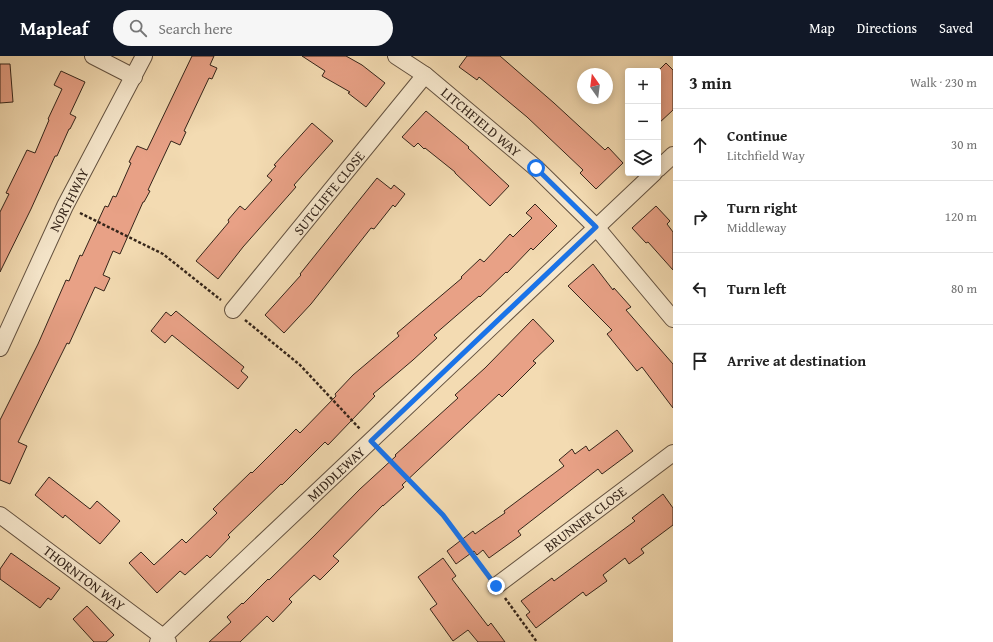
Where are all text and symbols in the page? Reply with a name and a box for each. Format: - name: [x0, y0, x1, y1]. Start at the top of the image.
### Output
- search box: [113, 10, 393, 46]
- text: Mapleaf: [20, 14, 89, 42]
- icon: search: [127, 17, 149, 39]
- text: Search here: [159, 18, 233, 39]
- text: Map: [809, 18, 835, 38]
- text: Directions: [857, 18, 917, 38]
- text: Saved: [939, 18, 973, 38]
- north arrow: [577, 68, 613, 104]
- map controls: [625, 68, 661, 176]
- button: +: [625, 68, 661, 104]
- text: 3 min: [689, 70, 731, 95]
- text: Walk · 230 m: [910, 73, 977, 92]
- street label: LITCHFIELD WAY: [437, 83, 526, 162]
- button: −: [625, 104, 661, 140]
- text: Continue: [727, 125, 788, 146]
- icon: ahead: [689, 134, 711, 156]
- text: 30 m: [951, 135, 977, 154]
- button: layers: [625, 140, 661, 176]
- text: Litchfield Way: [727, 146, 805, 165]
- street label: SUTCLIFFE CLOSE: [289, 147, 369, 239]
- route start: [527, 159, 545, 177]
- street label: NORTHWAY: [44, 164, 94, 235]
- text: Turn right: [727, 197, 798, 218]
- icon: right: [689, 206, 711, 228]
- text: 120 m: [945, 207, 977, 226]
- text: Middleway: [727, 218, 787, 237]
- icon: left: [689, 278, 711, 300]
- text: Turn left: [727, 278, 786, 299]
- text: 80 m: [951, 279, 977, 298]
- icon: arrive: [689, 350, 711, 372]
- text: Arrive at destination: [727, 350, 866, 371]
- street label: MIDDLEWAY: [302, 441, 370, 506]
- street label: BRUNNER CLOSE: [540, 481, 630, 557]
- street label: THORNTON WAY: [39, 541, 130, 616]
- route end: [487, 577, 505, 595]

